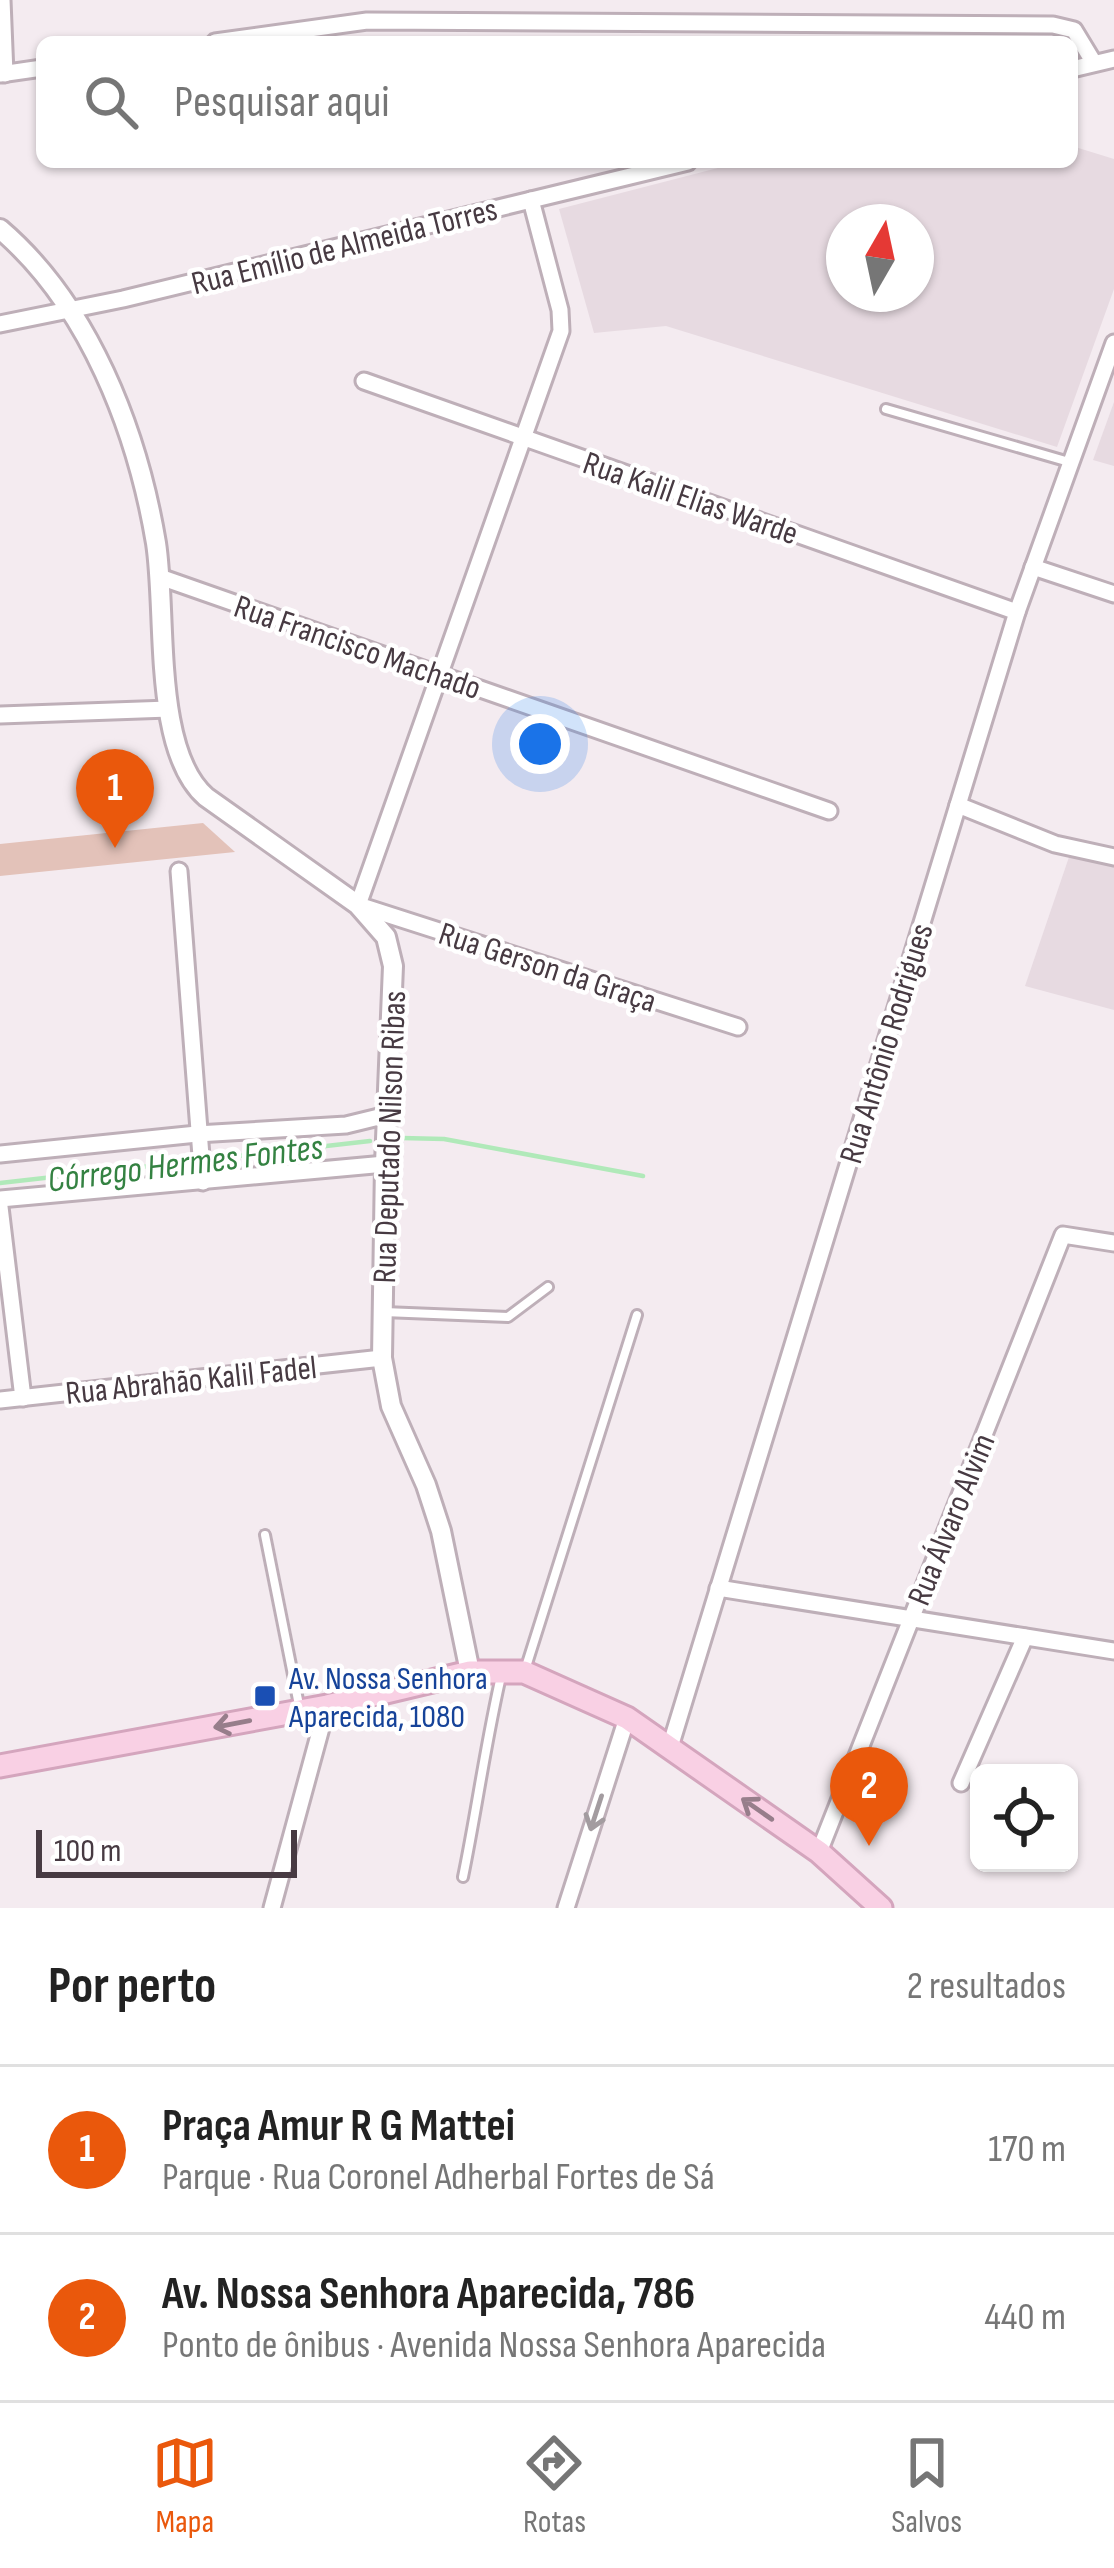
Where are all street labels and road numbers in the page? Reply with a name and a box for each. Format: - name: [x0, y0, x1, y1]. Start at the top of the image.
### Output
- street label: Rua Emílio de Almeida Torres: [188, 190, 501, 304]
- street label: Rua Kalil Elias Warde: [578, 443, 803, 554]
- street label: Rua Francisco Machado: [229, 587, 486, 709]
- street label: Rua Gerson da Graça: [434, 914, 661, 1022]
- street label: Rua Antônio Rodrigues: [831, 919, 942, 1168]
- street label: Rua Deputado Nilson Ribas: [365, 990, 415, 1284]
- street label: Rua Abrahão Kalil Fadel: [64, 1348, 319, 1414]
- street label: Rua Álvaro Alvim: [899, 1428, 1004, 1611]

